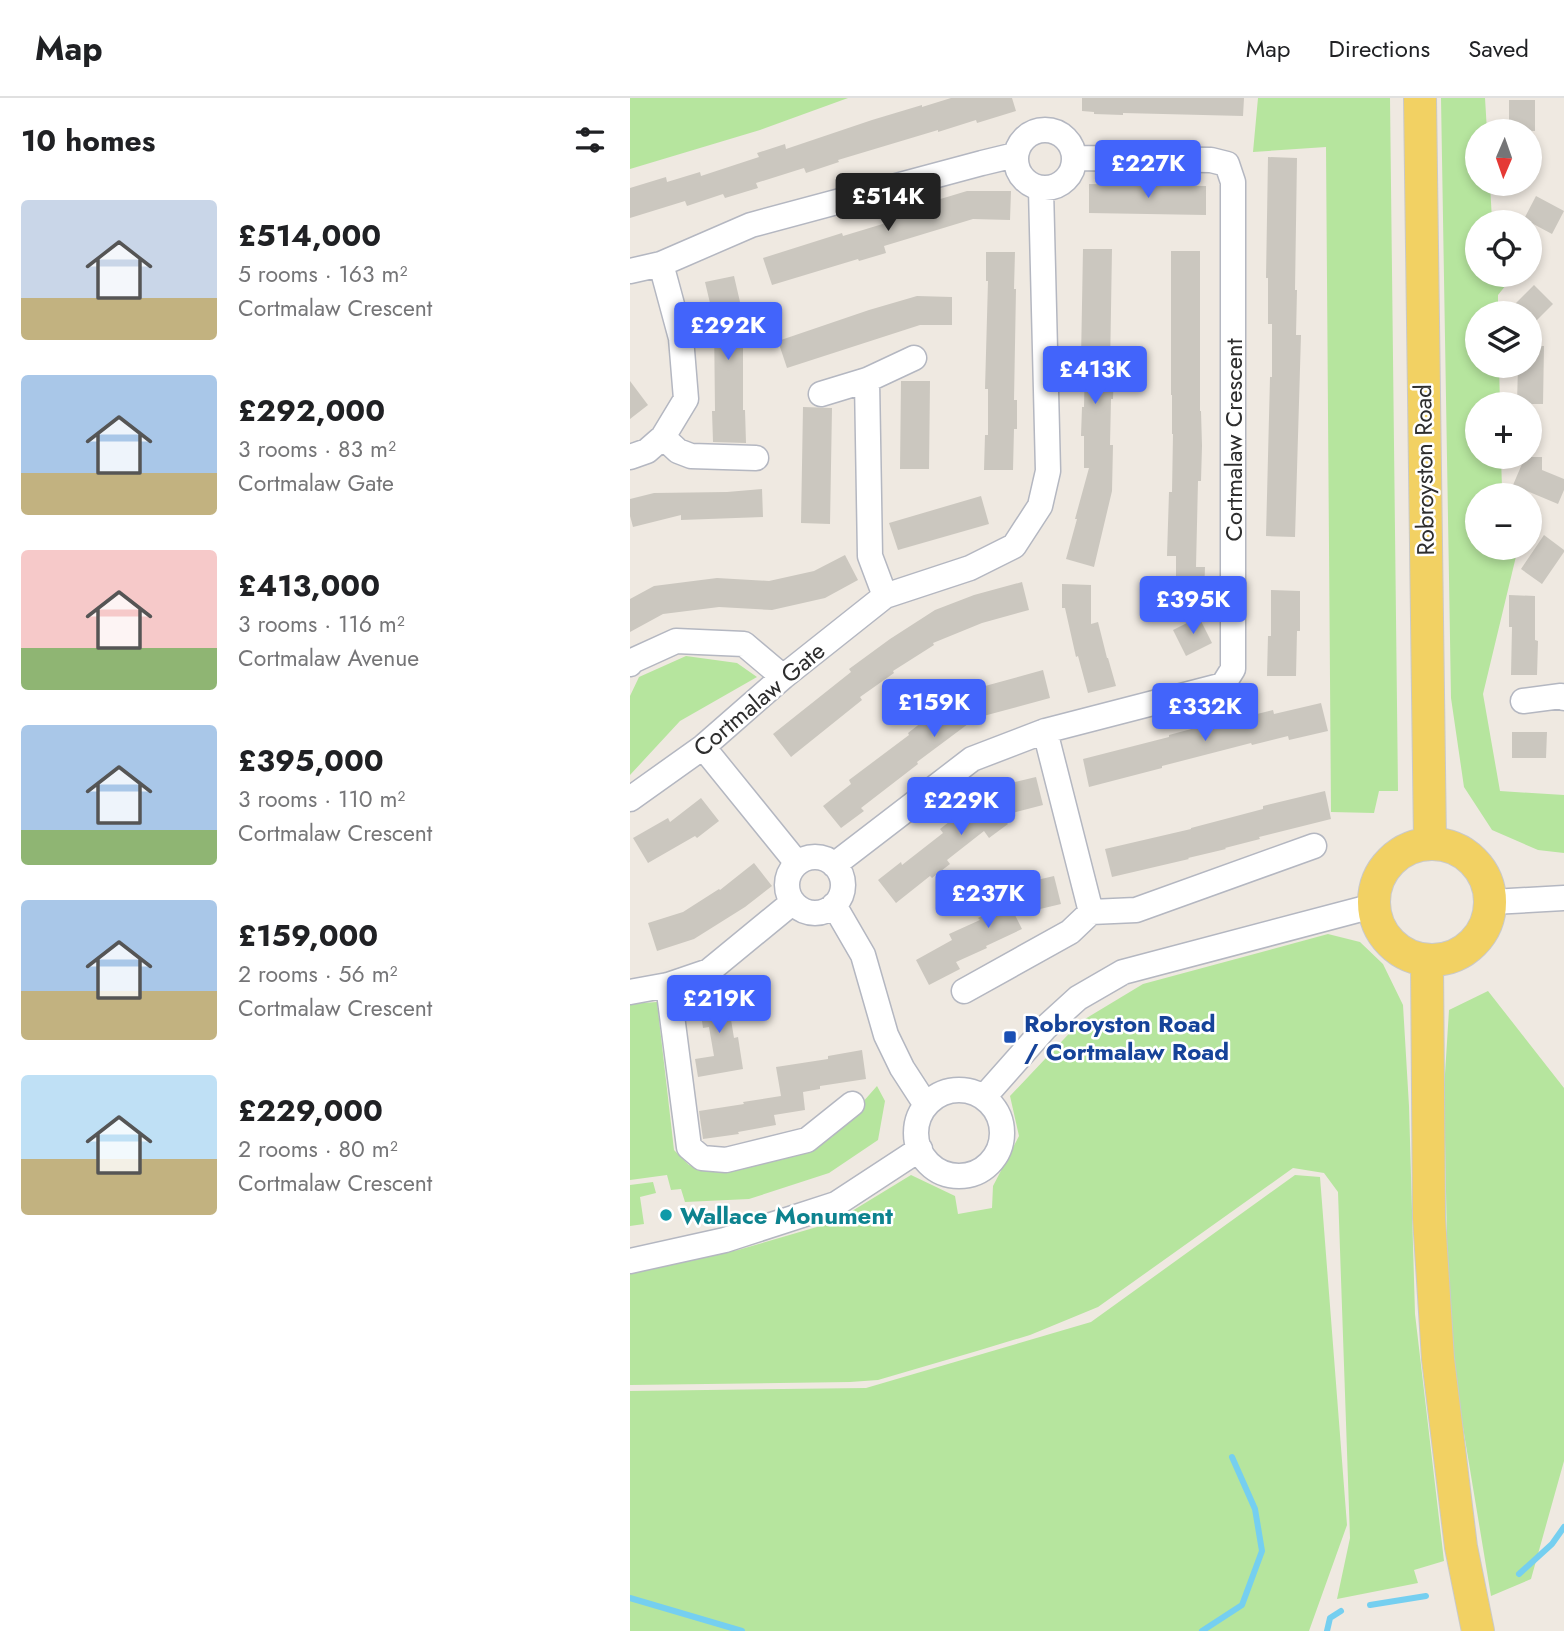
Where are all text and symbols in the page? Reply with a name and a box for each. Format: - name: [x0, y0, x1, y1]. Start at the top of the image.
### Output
- text: Map: [35, 25, 103, 72]
- text: Map: [1246, 31, 1291, 66]
- text: Directions: [1329, 31, 1430, 66]
- text: Saved: [1468, 31, 1529, 66]
- text: 10 homes: [21, 119, 155, 162]
- north arrow: [1465, 119, 1542, 196]
- map controls: [1465, 119, 1542, 560]
- icon: filters: [571, 121, 609, 159]
- pin: £227K: [1099, 140, 1197, 200]
- text: £227K: [1111, 146, 1185, 180]
- pin: £514K: [839, 174, 937, 233]
- text: £514K: [852, 179, 924, 213]
- button: locate: [1465, 210, 1542, 287]
- text: £514,000: [238, 214, 381, 257]
- icon: home: [77, 228, 161, 312]
- text: 5 rooms · 163 m²: [238, 257, 407, 291]
- text: Cortmalaw Crescent: [238, 291, 432, 325]
- button: layers: [1465, 301, 1542, 378]
- pin: £292K: [679, 302, 777, 362]
- text: £292K: [690, 308, 766, 342]
- street label: Cortmalaw Crescent: [1216, 338, 1251, 541]
- pin: £413K: [1046, 346, 1144, 406]
- text: £413K: [1059, 352, 1131, 386]
- street label: Robroyston Road: [1405, 384, 1443, 556]
- text: £292,000: [238, 389, 385, 432]
- button: +: [1465, 392, 1542, 469]
- icon: home: [77, 403, 161, 487]
- text: 3 rooms · 83 m²: [238, 432, 396, 466]
- text: Cortmalaw Gate: [238, 466, 394, 500]
- button: −: [1465, 483, 1542, 560]
- text: £413,000: [238, 564, 380, 607]
- pin: £395K: [1144, 576, 1242, 636]
- icon: home: [77, 578, 161, 662]
- text: £395K: [1156, 582, 1230, 616]
- text: 3 rooms · 116 m²: [238, 607, 405, 641]
- street label: Cortmalaw Gate: [685, 633, 833, 765]
- text: Cortmalaw Avenue: [238, 641, 419, 675]
- pin: £159K: [885, 680, 983, 739]
- pin: £332K: [1156, 684, 1254, 743]
- text: £159K: [898, 685, 970, 719]
- text: £332K: [1168, 689, 1242, 723]
- text: £395,000: [238, 739, 384, 782]
- icon: home: [77, 753, 161, 837]
- pin: £229K: [912, 778, 1010, 837]
- text: 3 rooms · 110 m²: [238, 782, 405, 816]
- text: £229K: [923, 783, 999, 817]
- text: Cortmalaw Crescent: [238, 816, 432, 850]
- pin: £237K: [939, 870, 1037, 930]
- text: £237K: [951, 876, 1025, 910]
- text: £159,000: [238, 914, 378, 957]
- icon: home: [77, 928, 161, 1012]
- text: 2 rooms · 56 m²: [238, 957, 398, 991]
- pin: £219K: [670, 976, 768, 1035]
- text: £219K: [683, 981, 755, 1015]
- text: Cortmalaw Crescent: [238, 991, 432, 1025]
- place label: Robroyston Road / Cortmalaw Road: [1024, 1006, 1229, 1069]
- marker: Robroyston Road / Cortmalaw Road: [1002, 1029, 1018, 1045]
- text: £229,000: [238, 1089, 383, 1132]
- icon: home: [77, 1103, 161, 1187]
- text: 2 rooms · 80 m²: [238, 1132, 398, 1166]
- text: Cortmalaw Crescent: [238, 1166, 432, 1200]
- place label: Wallace Monument: [680, 1198, 893, 1233]
- marker: Wallace Monument: [658, 1207, 674, 1223]

